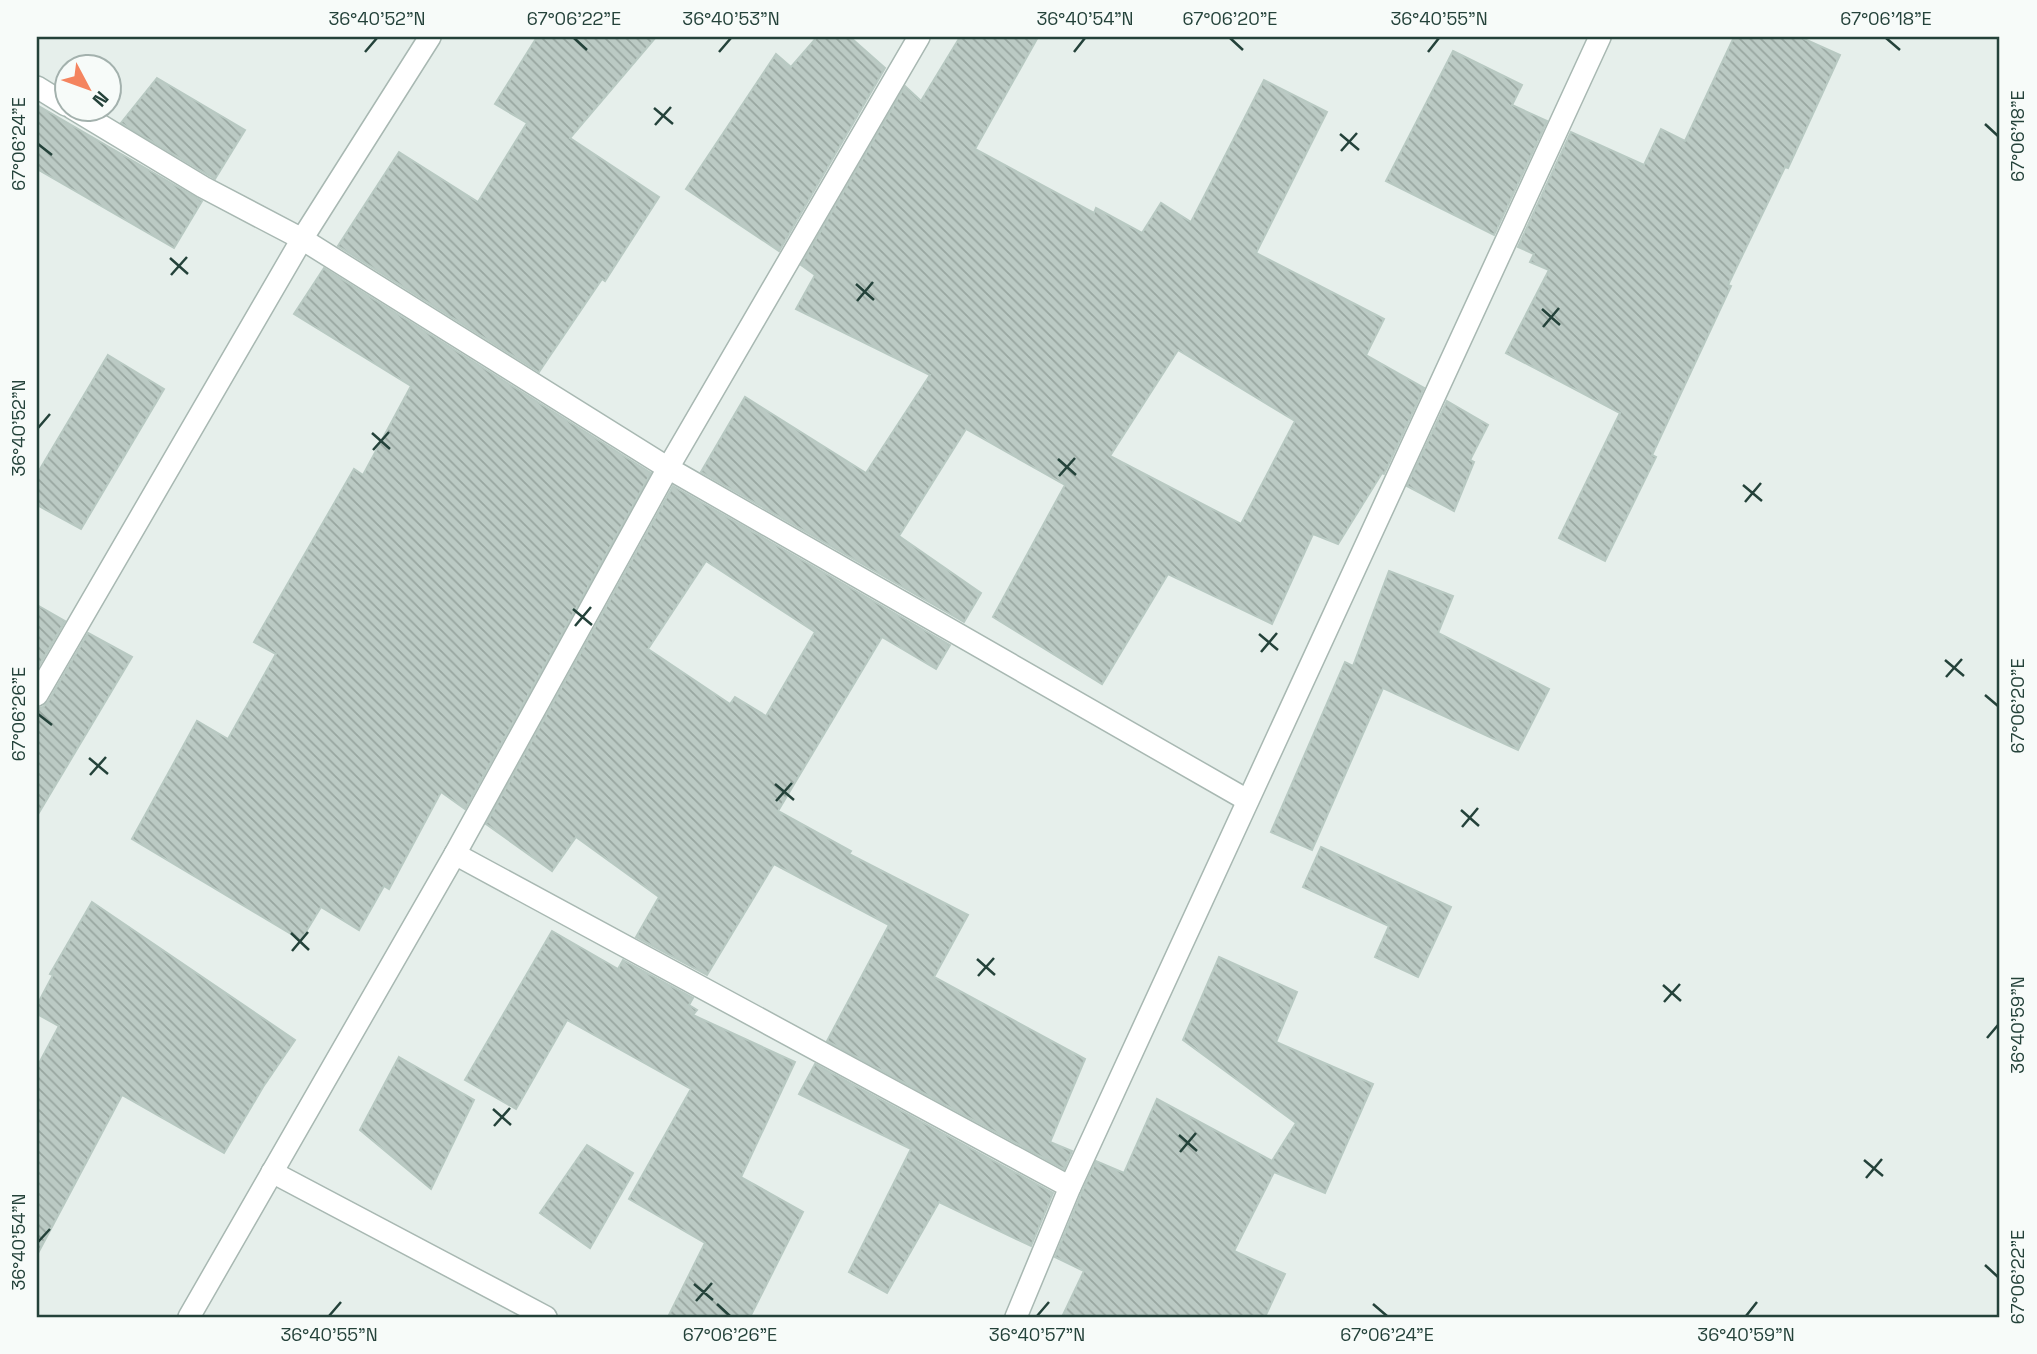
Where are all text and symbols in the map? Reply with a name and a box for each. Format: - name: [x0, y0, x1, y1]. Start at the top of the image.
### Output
- text: 36°40'52"N: [328, 7, 426, 30]
- text: 67°06'22"E: [527, 7, 621, 30]
- text: 36°40'53"N: [682, 7, 780, 30]
- text: 36°40'54"N: [1036, 7, 1134, 30]
- text: 67°06'20"E: [1182, 7, 1278, 30]
- text: 36°40'55"N: [1390, 7, 1488, 30]
- text: 67°06'18"E: [1840, 7, 1932, 30]
- north arrow: [52, 52, 122, 122]
- text: N: [87, 86, 114, 112]
- text: 67°06'18"E: [2006, 90, 2029, 182]
- text: 67°06'24"E: [7, 97, 30, 191]
- text: 36°40'52"N: [7, 379, 30, 477]
- text: 67°06'20"E: [2006, 658, 2029, 754]
- text: 67°06'26"E: [7, 667, 30, 761]
- text: 36°40'59"N: [2006, 976, 2029, 1074]
- text: 36°40'54"N: [7, 1193, 30, 1291]
- text: 67°06'22"E: [2006, 1230, 2029, 1324]
- text: 36°40'55"N: [280, 1323, 378, 1346]
- text: 67°06'26"E: [683, 1323, 777, 1346]
- text: 36°40'57"N: [989, 1323, 1085, 1346]
- text: 67°06'24"E: [1340, 1323, 1434, 1346]
- text: 36°40'59"N: [1697, 1323, 1795, 1346]

